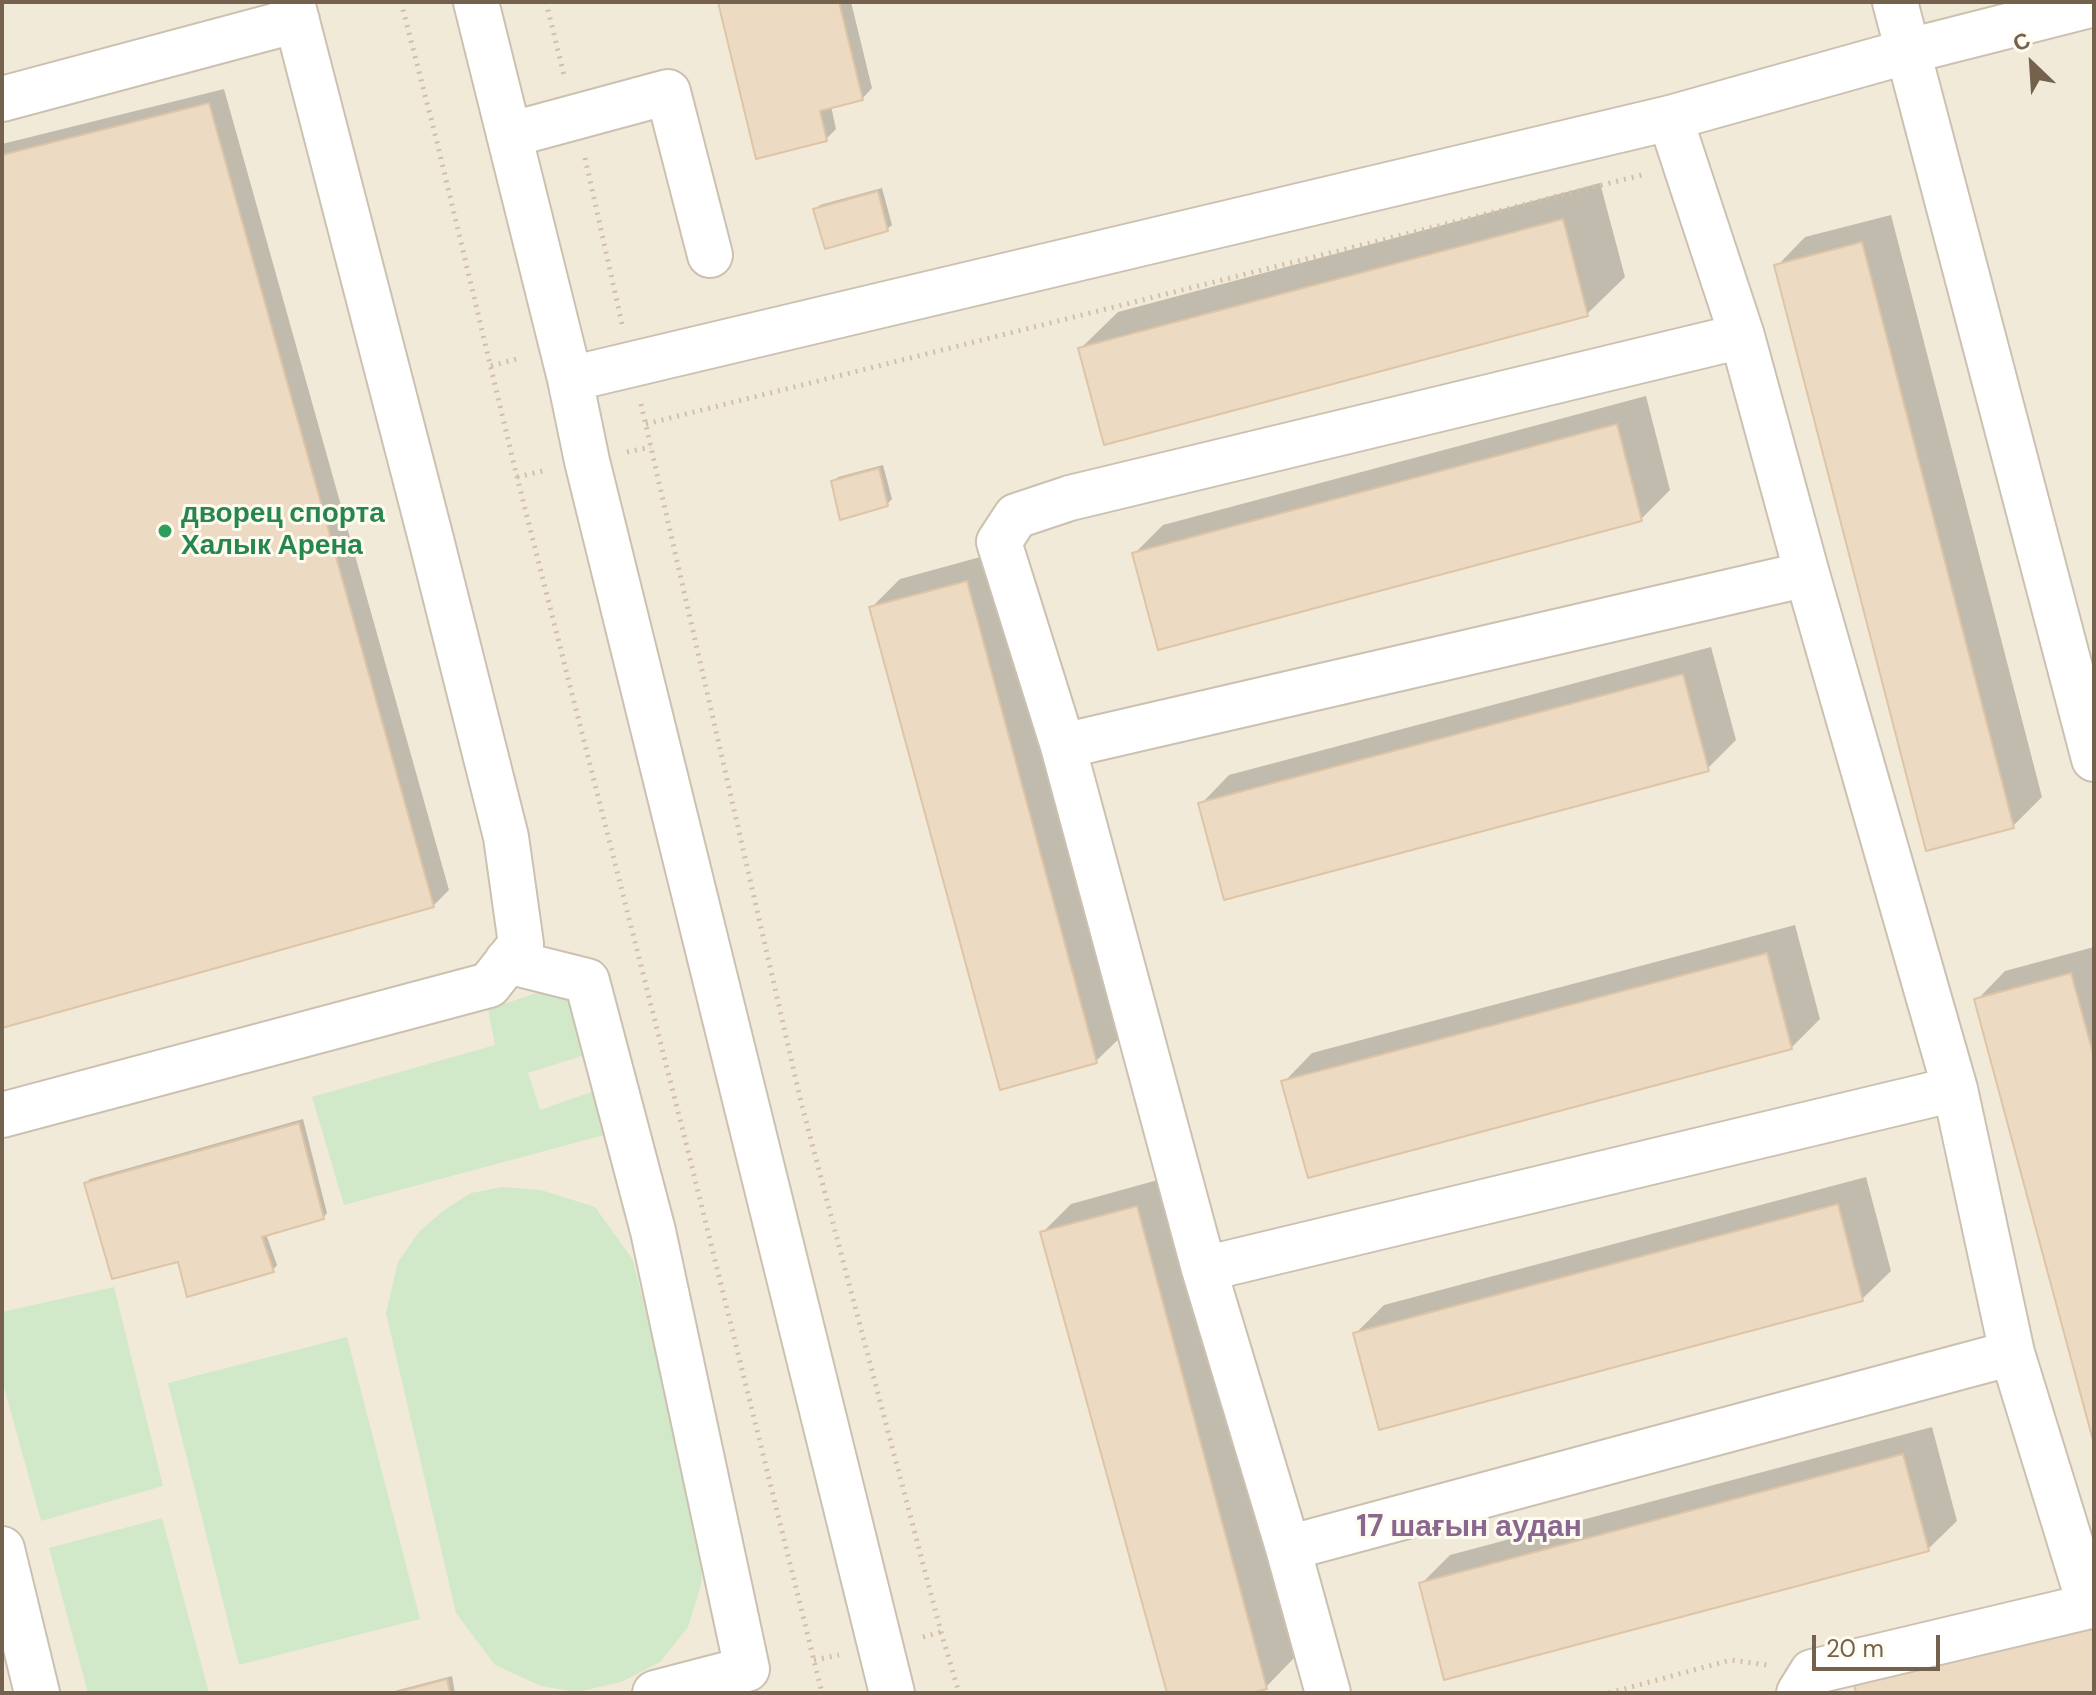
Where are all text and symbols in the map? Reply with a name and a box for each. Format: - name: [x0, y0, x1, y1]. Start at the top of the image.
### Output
- north arrow: [1992, 24, 2072, 104]
- text: С: [2008, 25, 2035, 58]
- place label: дворец спорта Халык Арена: [181, 498, 385, 564]
- marker: дворец спорта Халык Арена: [156, 522, 174, 540]
- district label: 17 шағын аудан: [1356, 1510, 1582, 1546]
- scale bar: [1816, 1619, 1944, 1669]
- text: 20 m: [1826, 1633, 1884, 1664]

